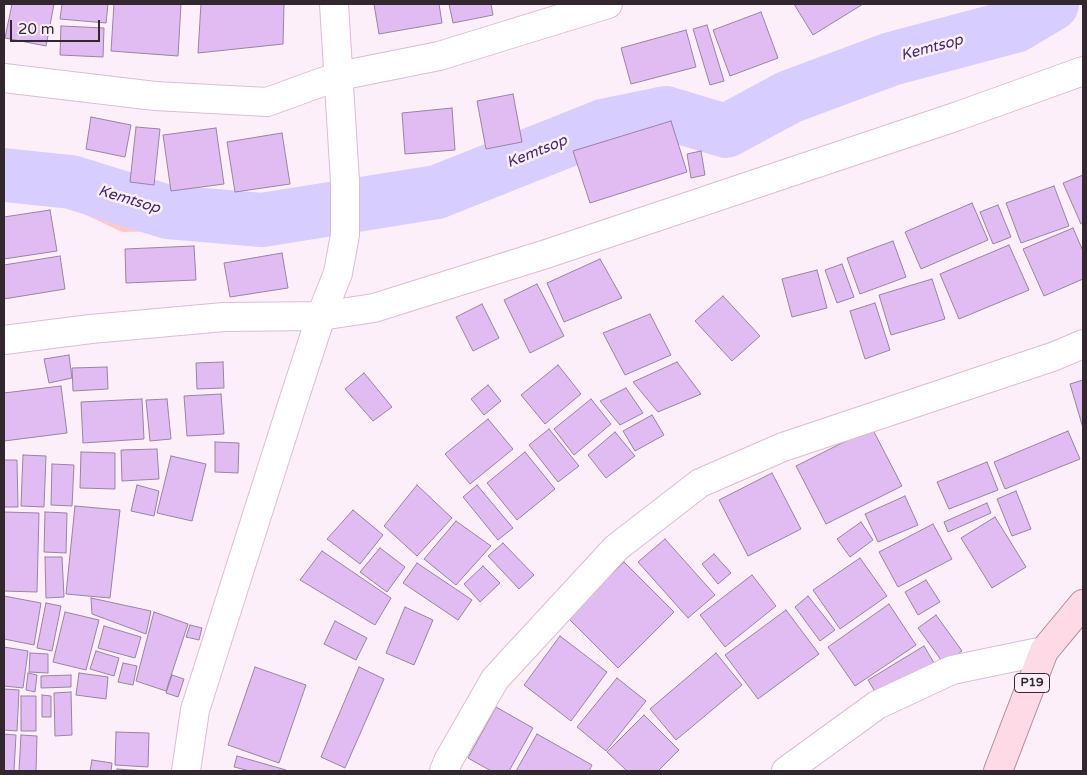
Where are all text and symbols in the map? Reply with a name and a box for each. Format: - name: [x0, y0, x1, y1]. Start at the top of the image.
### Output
- scale bar: [12, 10, 102, 42]
- text: 20 m: [18, 20, 55, 38]
- water label: Kemtsop: [899, 31, 965, 65]
- water label: Kemtsop: [504, 132, 570, 172]
- water label: Kemtsop: [96, 182, 162, 218]
- road number: P19: [1014, 674, 1050, 692]

